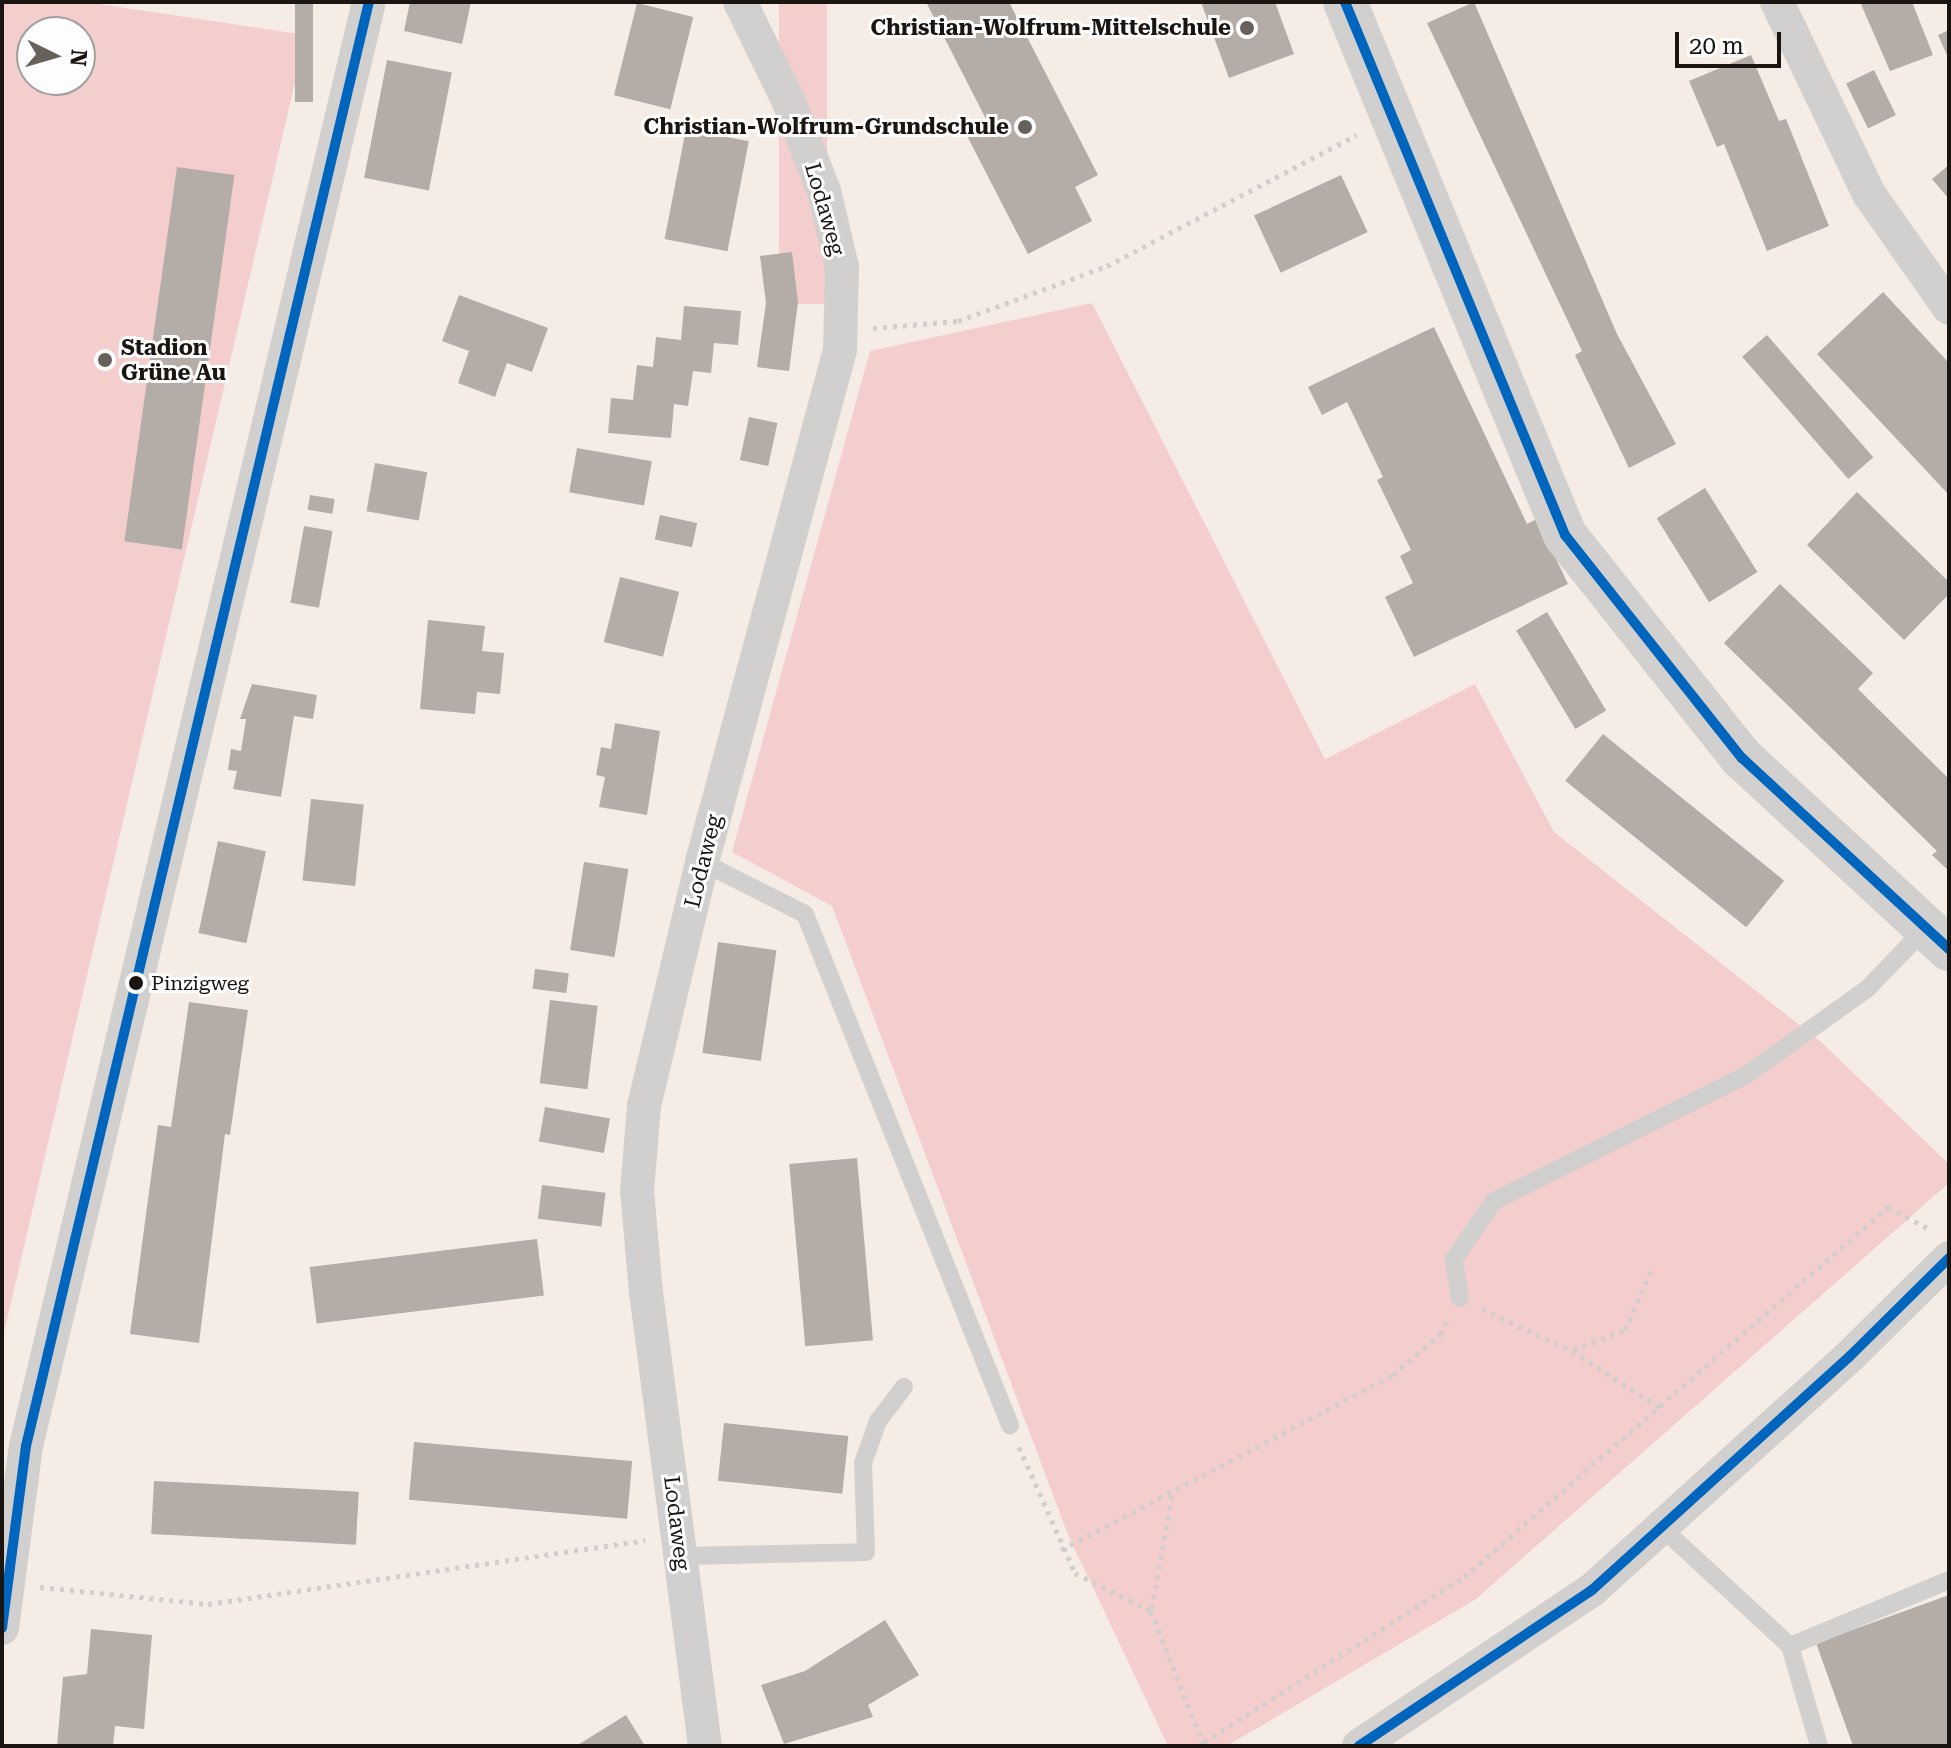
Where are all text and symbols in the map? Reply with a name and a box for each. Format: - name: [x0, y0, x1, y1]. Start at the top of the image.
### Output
- place label: Christian-Wolfrum-Mittelschule: [870, 15, 1231, 41]
- north arrow: [16, 16, 96, 96]
- scale bar: [1679, 16, 1785, 66]
- marker: Christian-Wolfrum-Mittelschule: [1238, 19, 1256, 37]
- text: 20 m: [1689, 32, 1744, 60]
- text: N: [65, 48, 92, 67]
- place label: Christian-Wolfrum-Grundschule: [644, 114, 1009, 140]
- marker: Christian-Wolfrum-Grundschule: [1016, 118, 1034, 136]
- street label: Lodaweg: [799, 160, 851, 258]
- place label: Stadion Grüne Au: [121, 334, 226, 386]
- marker: Stadion Grüne Au: [96, 351, 114, 369]
- street label: Lodaweg: [679, 812, 727, 910]
- place label: Pinzigweg: [151, 971, 249, 995]
- marker: Pinzigweg: [128, 975, 144, 991]
- street label: Lodaweg: [658, 1474, 696, 1572]

